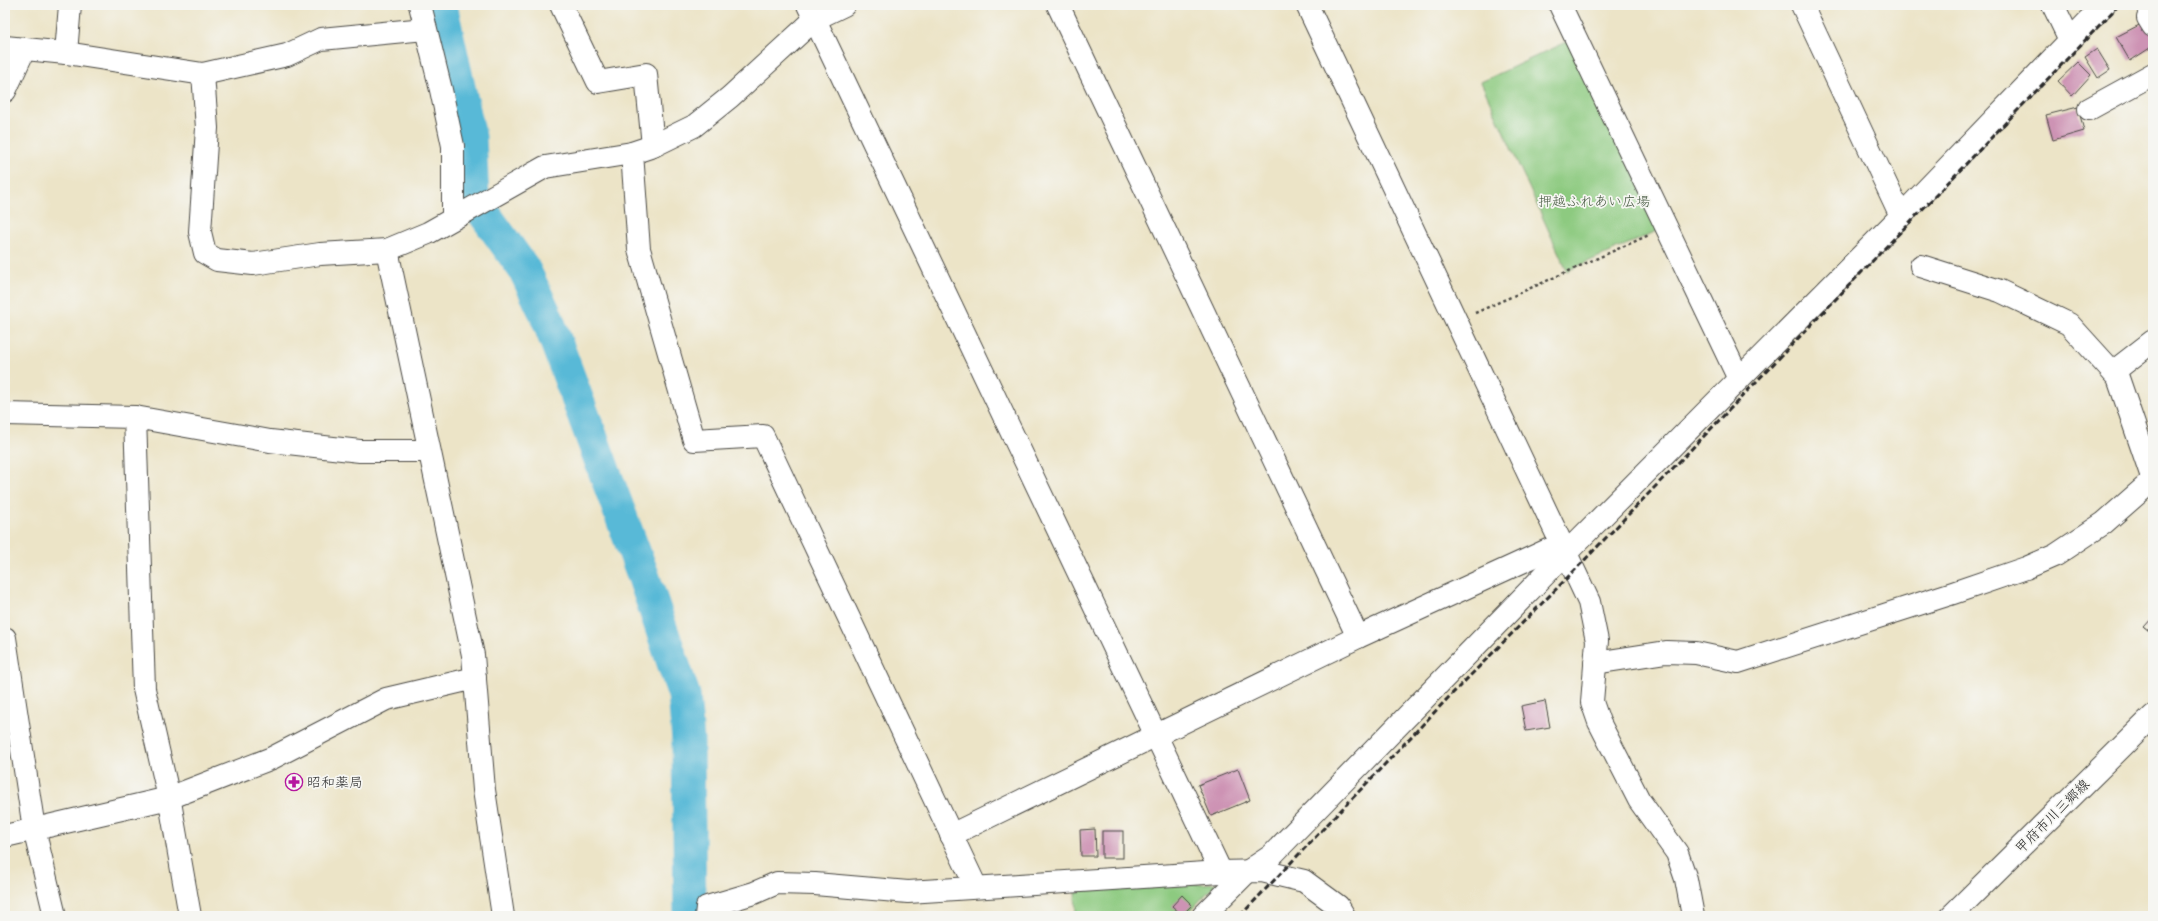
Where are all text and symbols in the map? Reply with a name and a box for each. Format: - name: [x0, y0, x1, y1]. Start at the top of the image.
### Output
- park label: 押越ふれあい広場: [1538, 192, 1650, 213]
- pharmacy icon: 昭和薬局: [284, 772, 304, 792]
- place label: 昭和薬局: [307, 773, 363, 794]
- street label: 甲府市川三郷線: [2011, 775, 2095, 859]

